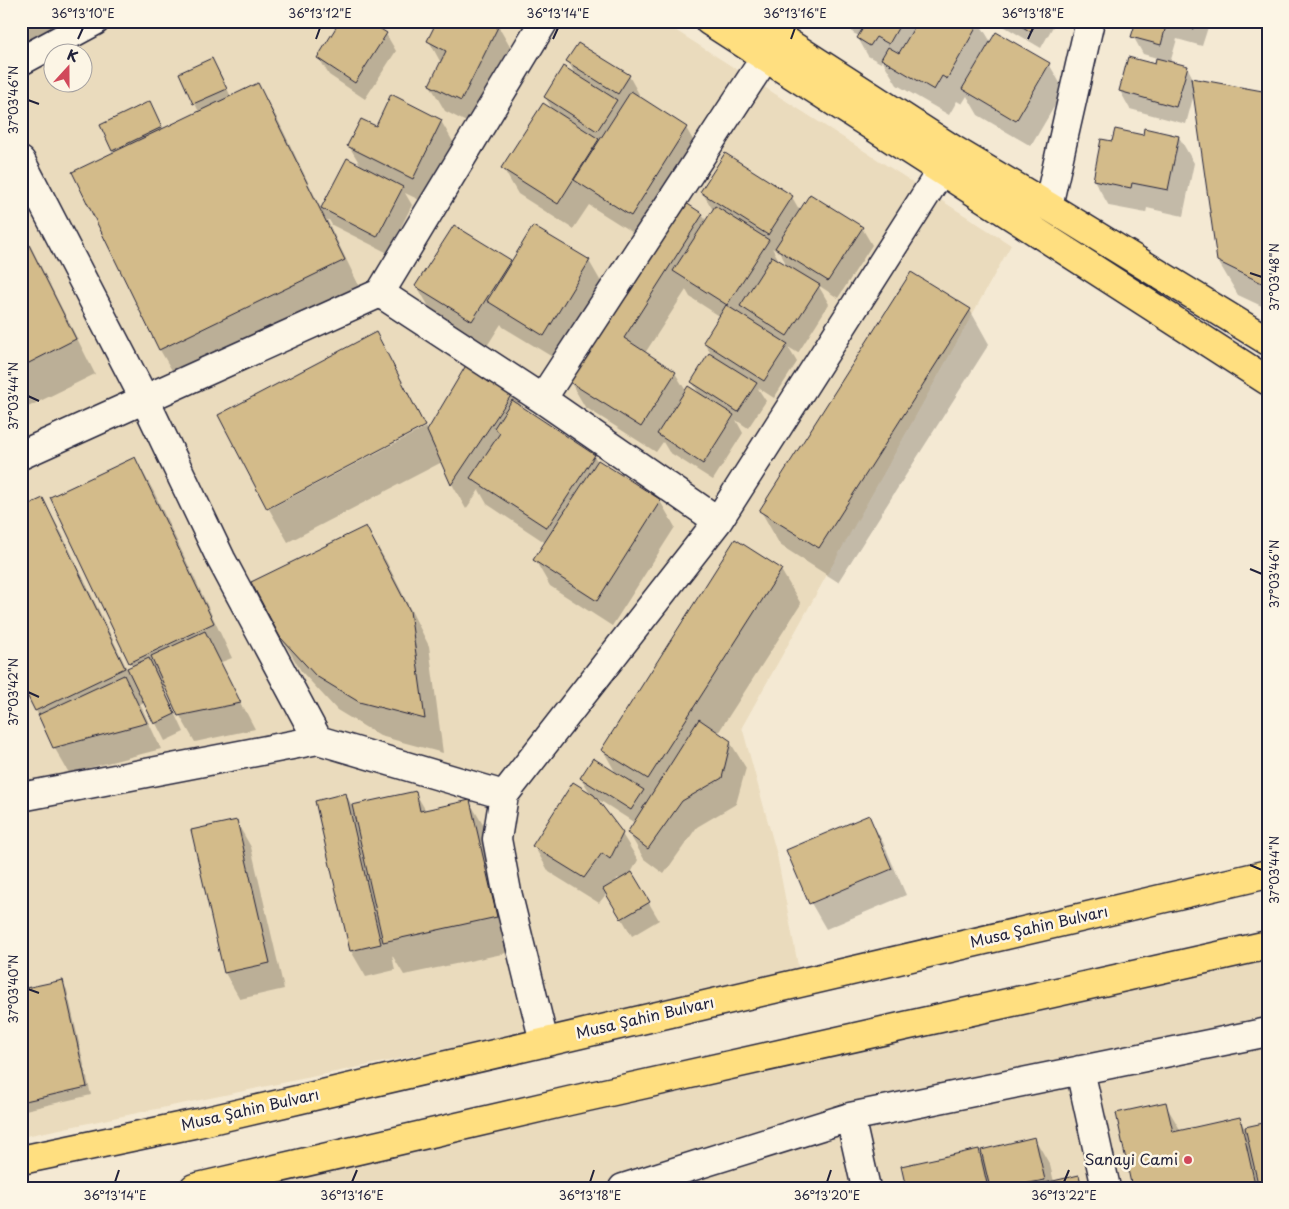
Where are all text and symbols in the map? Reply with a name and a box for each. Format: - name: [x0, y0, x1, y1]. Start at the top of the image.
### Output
- text: 36°13'10"E: [51, 4, 115, 22]
- text: 36°13'12"E: [288, 4, 352, 22]
- text: 36°13'14"E: [527, 4, 589, 22]
- text: 36°13'16"E: [763, 4, 827, 22]
- text: 36°13'18"E: [1002, 4, 1064, 22]
- north arrow: [42, 42, 92, 92]
- text: K: [64, 44, 81, 67]
- text: 37°03'46"N: [4, 66, 22, 134]
- text: 37°03'48"N: [1265, 243, 1283, 311]
- text: 37°03'44"N: [4, 362, 22, 430]
- text: 37°03'46"N: [1265, 540, 1283, 608]
- text: 37°03'42"N: [4, 658, 22, 726]
- text: 37°03'44"N: [1265, 836, 1283, 904]
- street label: Musa Şahin Bulvarı: [967, 899, 1110, 953]
- text: 37°03'40"N: [4, 955, 22, 1024]
- street label: Musa Şahin Bulvarı: [573, 990, 716, 1044]
- street label: Musa Şahin Bulvarı: [178, 1082, 321, 1136]
- place label: Sanayi Cami: [1085, 1147, 1178, 1170]
- marker: Sanayi Cami: [1182, 1154, 1194, 1166]
- text: 36°13'14"E: [84, 1186, 146, 1204]
- text: 36°13'16"E: [320, 1186, 384, 1204]
- text: 36°13'18"E: [559, 1186, 621, 1204]
- text: 36°13'20"E: [794, 1186, 860, 1204]
- text: 36°13'22"E: [1031, 1186, 1097, 1204]

